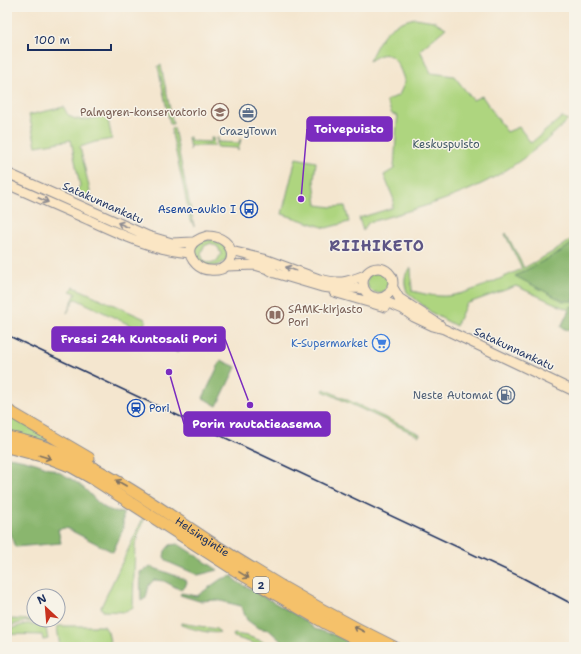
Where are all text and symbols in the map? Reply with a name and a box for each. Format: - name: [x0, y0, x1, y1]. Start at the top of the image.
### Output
- scale bar: [28, 26, 111, 52]
- text: 100 m: [34, 32, 70, 48]
- school or university icon: Palmgren-konservatorio: [210, 102, 230, 122]
- office icon: CrazyTown: [238, 103, 258, 123]
- place label: Palmgren-konservatorio: [80, 105, 207, 120]
- callout: Toivepuisto: [307, 117, 392, 141]
- text: Toivepuisto: [314, 121, 384, 137]
- place label: CrazyTown: [219, 124, 277, 139]
- park label: Keskuspuisto: [412, 137, 480, 152]
- street label: Satakunnankatu: [60, 178, 146, 228]
- one-way arrow: [36, 196, 48, 204]
- bus stop icon: Asema-aukio I: [239, 199, 259, 219]
- place label: Asema-aukio I: [158, 202, 236, 217]
- one-way arrow: [117, 221, 129, 228]
- district label: RIIHIKETO: [329, 236, 425, 256]
- one-way arrow: [286, 264, 298, 272]
- place label: SAMK-kirjasto Pori: [288, 302, 363, 330]
- library icon: SAMK-kirjasto Pori: [265, 305, 285, 325]
- street label: Satakunnankatu: [471, 324, 557, 374]
- callout: Fressi 24h Kuntosali Pori: [52, 327, 225, 351]
- text: Fressi 24h Kuntosali Pori: [61, 331, 218, 347]
- supermarket icon: K-Supermarket: [371, 333, 391, 353]
- place label: K-Supermarket: [291, 336, 368, 351]
- fuel station icon: Neste Automat: [496, 385, 516, 405]
- place label: Neste Automat: [413, 388, 493, 403]
- station icon: Pori: [126, 398, 146, 418]
- place label: Pori: [149, 401, 170, 416]
- callout: Porin rautatieasema: [184, 412, 330, 436]
- text: Porin rautatieasema: [192, 416, 323, 432]
- one-way arrow: [38, 454, 51, 461]
- one-way arrow: [115, 479, 127, 487]
- street label: Helsingintie: [172, 513, 233, 560]
- one-way arrow: [238, 572, 250, 580]
- road number: 2: [253, 577, 269, 593]
- north arrow: [26, 588, 66, 628]
- text: N: [35, 591, 49, 608]
- one-way arrow: [353, 625, 365, 633]

